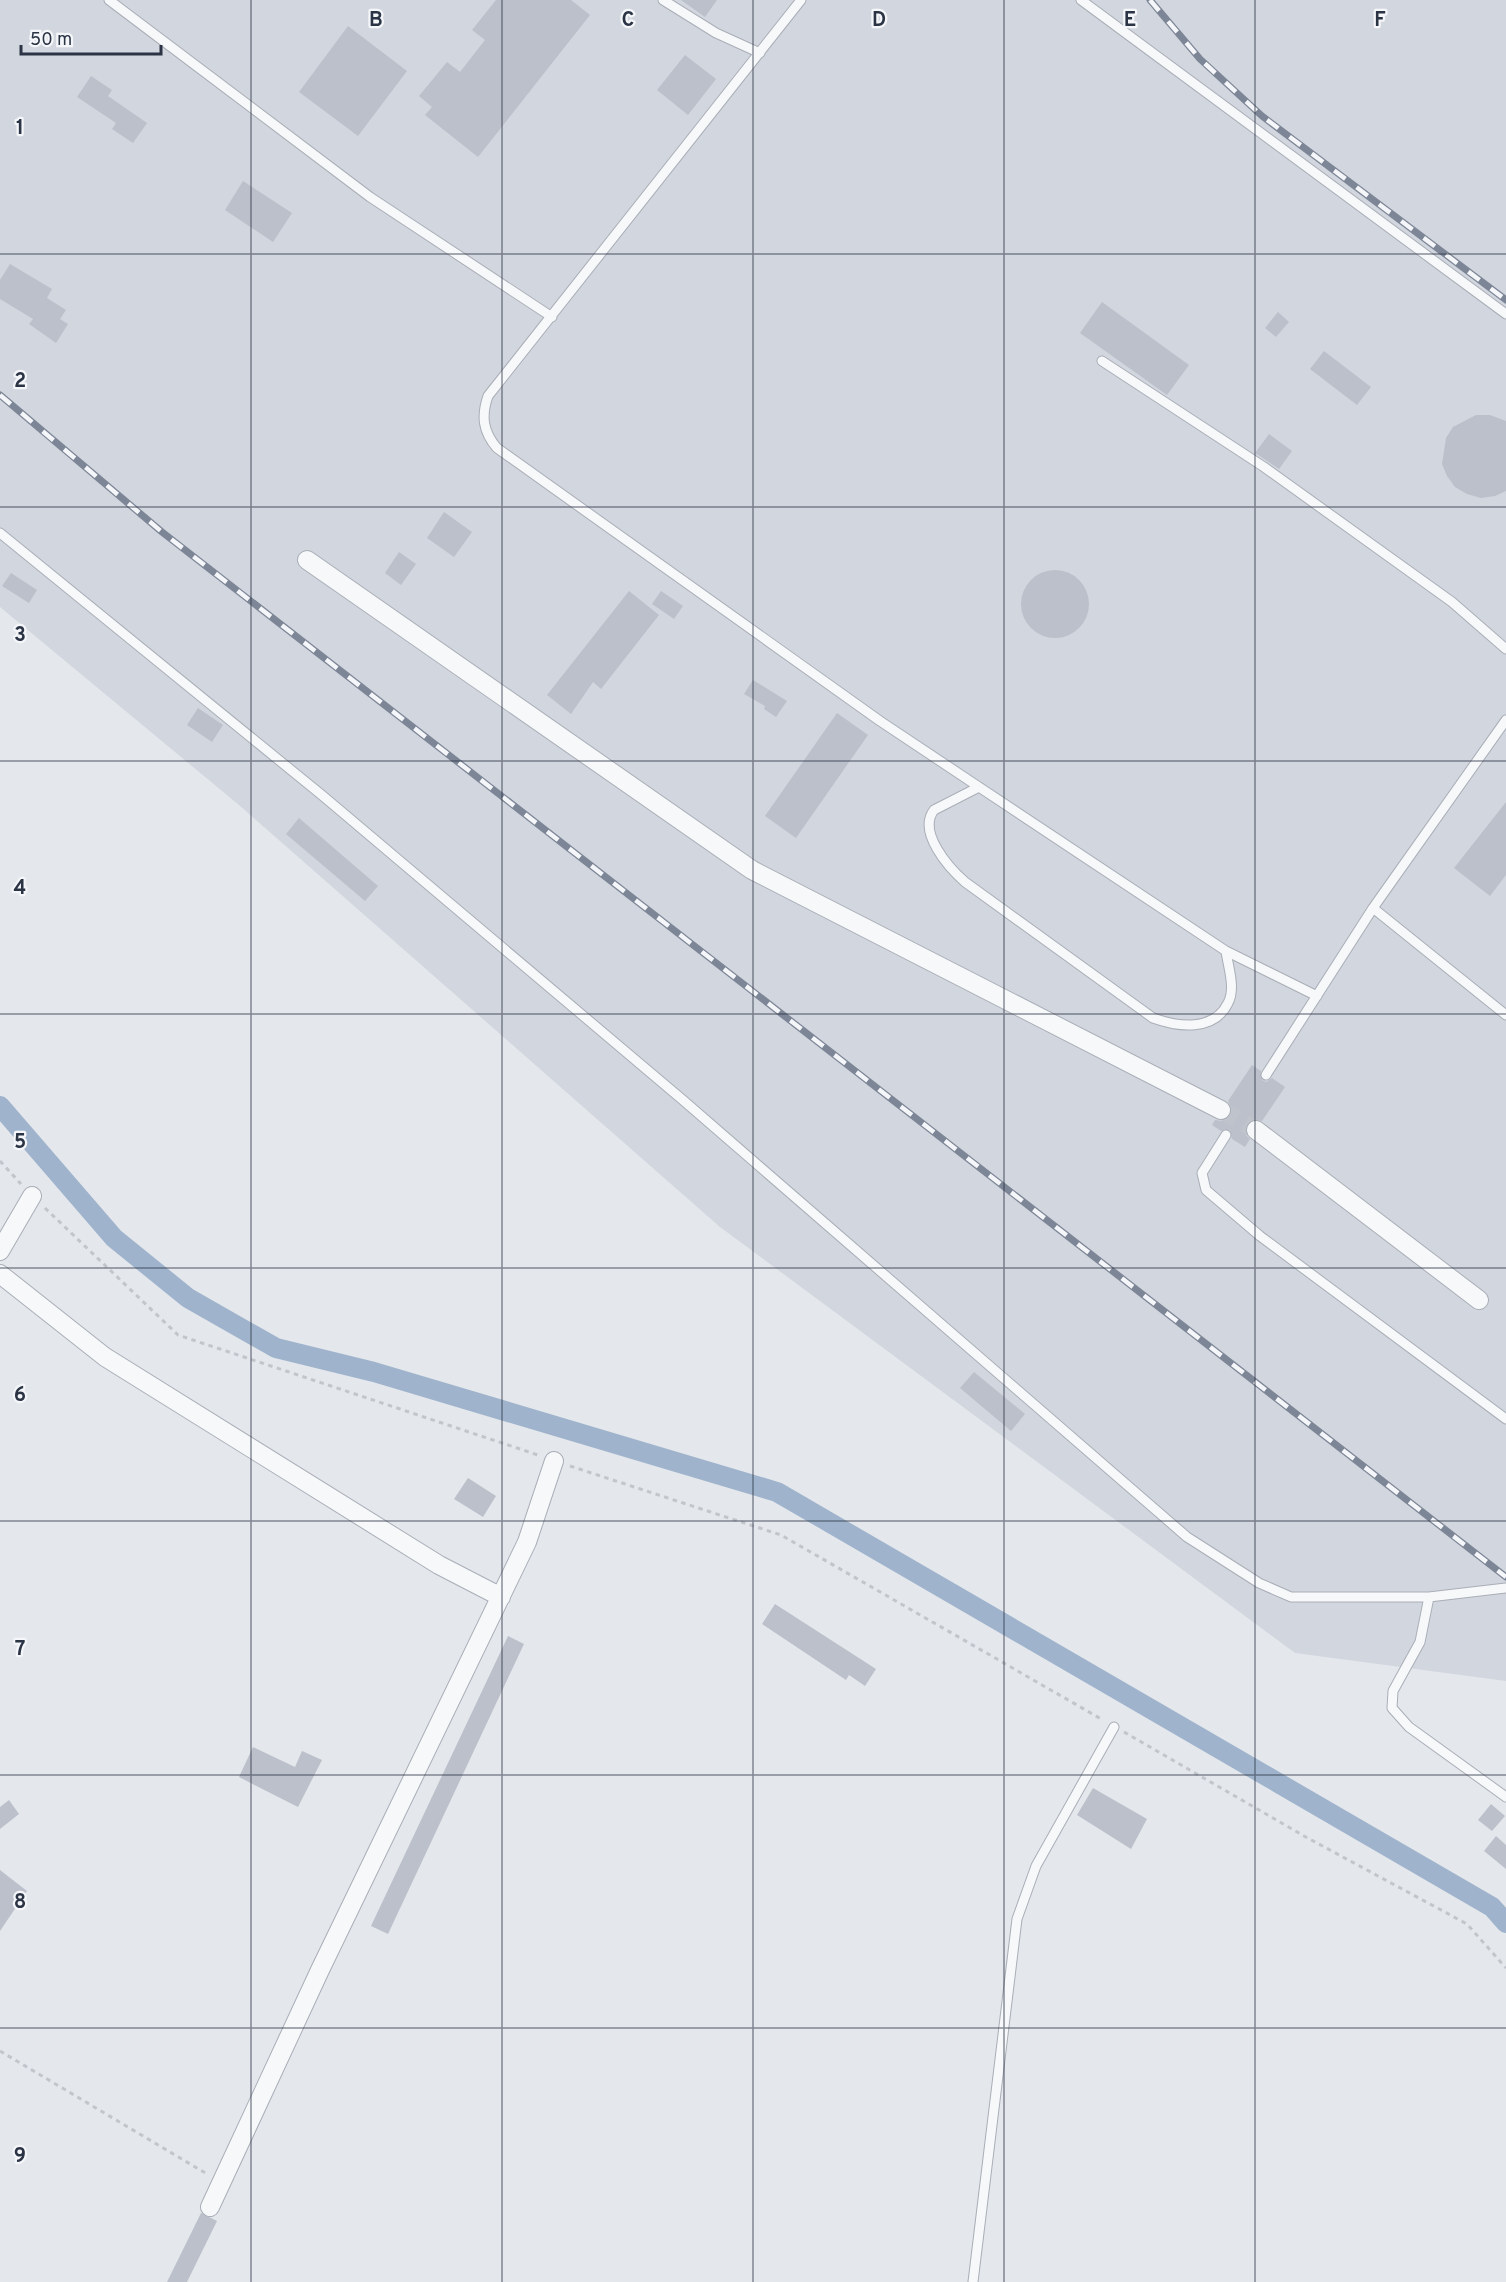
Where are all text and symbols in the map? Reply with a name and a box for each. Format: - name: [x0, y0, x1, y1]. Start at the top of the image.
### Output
- text: B: [369, 8, 383, 34]
- text: C: [622, 8, 634, 34]
- text: D: [872, 8, 886, 34]
- text: E: [1124, 8, 1136, 34]
- text: F: [1374, 8, 1386, 34]
- scale bar: [21, 18, 160, 56]
- text: 50 m: [30, 29, 72, 52]
- text: 1: [16, 116, 24, 142]
- text: 2: [14, 369, 26, 395]
- text: 3: [14, 623, 26, 649]
- text: 4: [14, 876, 26, 902]
- text: 5: [14, 1130, 26, 1156]
- text: 6: [14, 1383, 26, 1409]
- text: 7: [15, 1637, 25, 1663]
- text: 8: [14, 1890, 26, 1916]
- text: 9: [14, 2144, 26, 2170]

